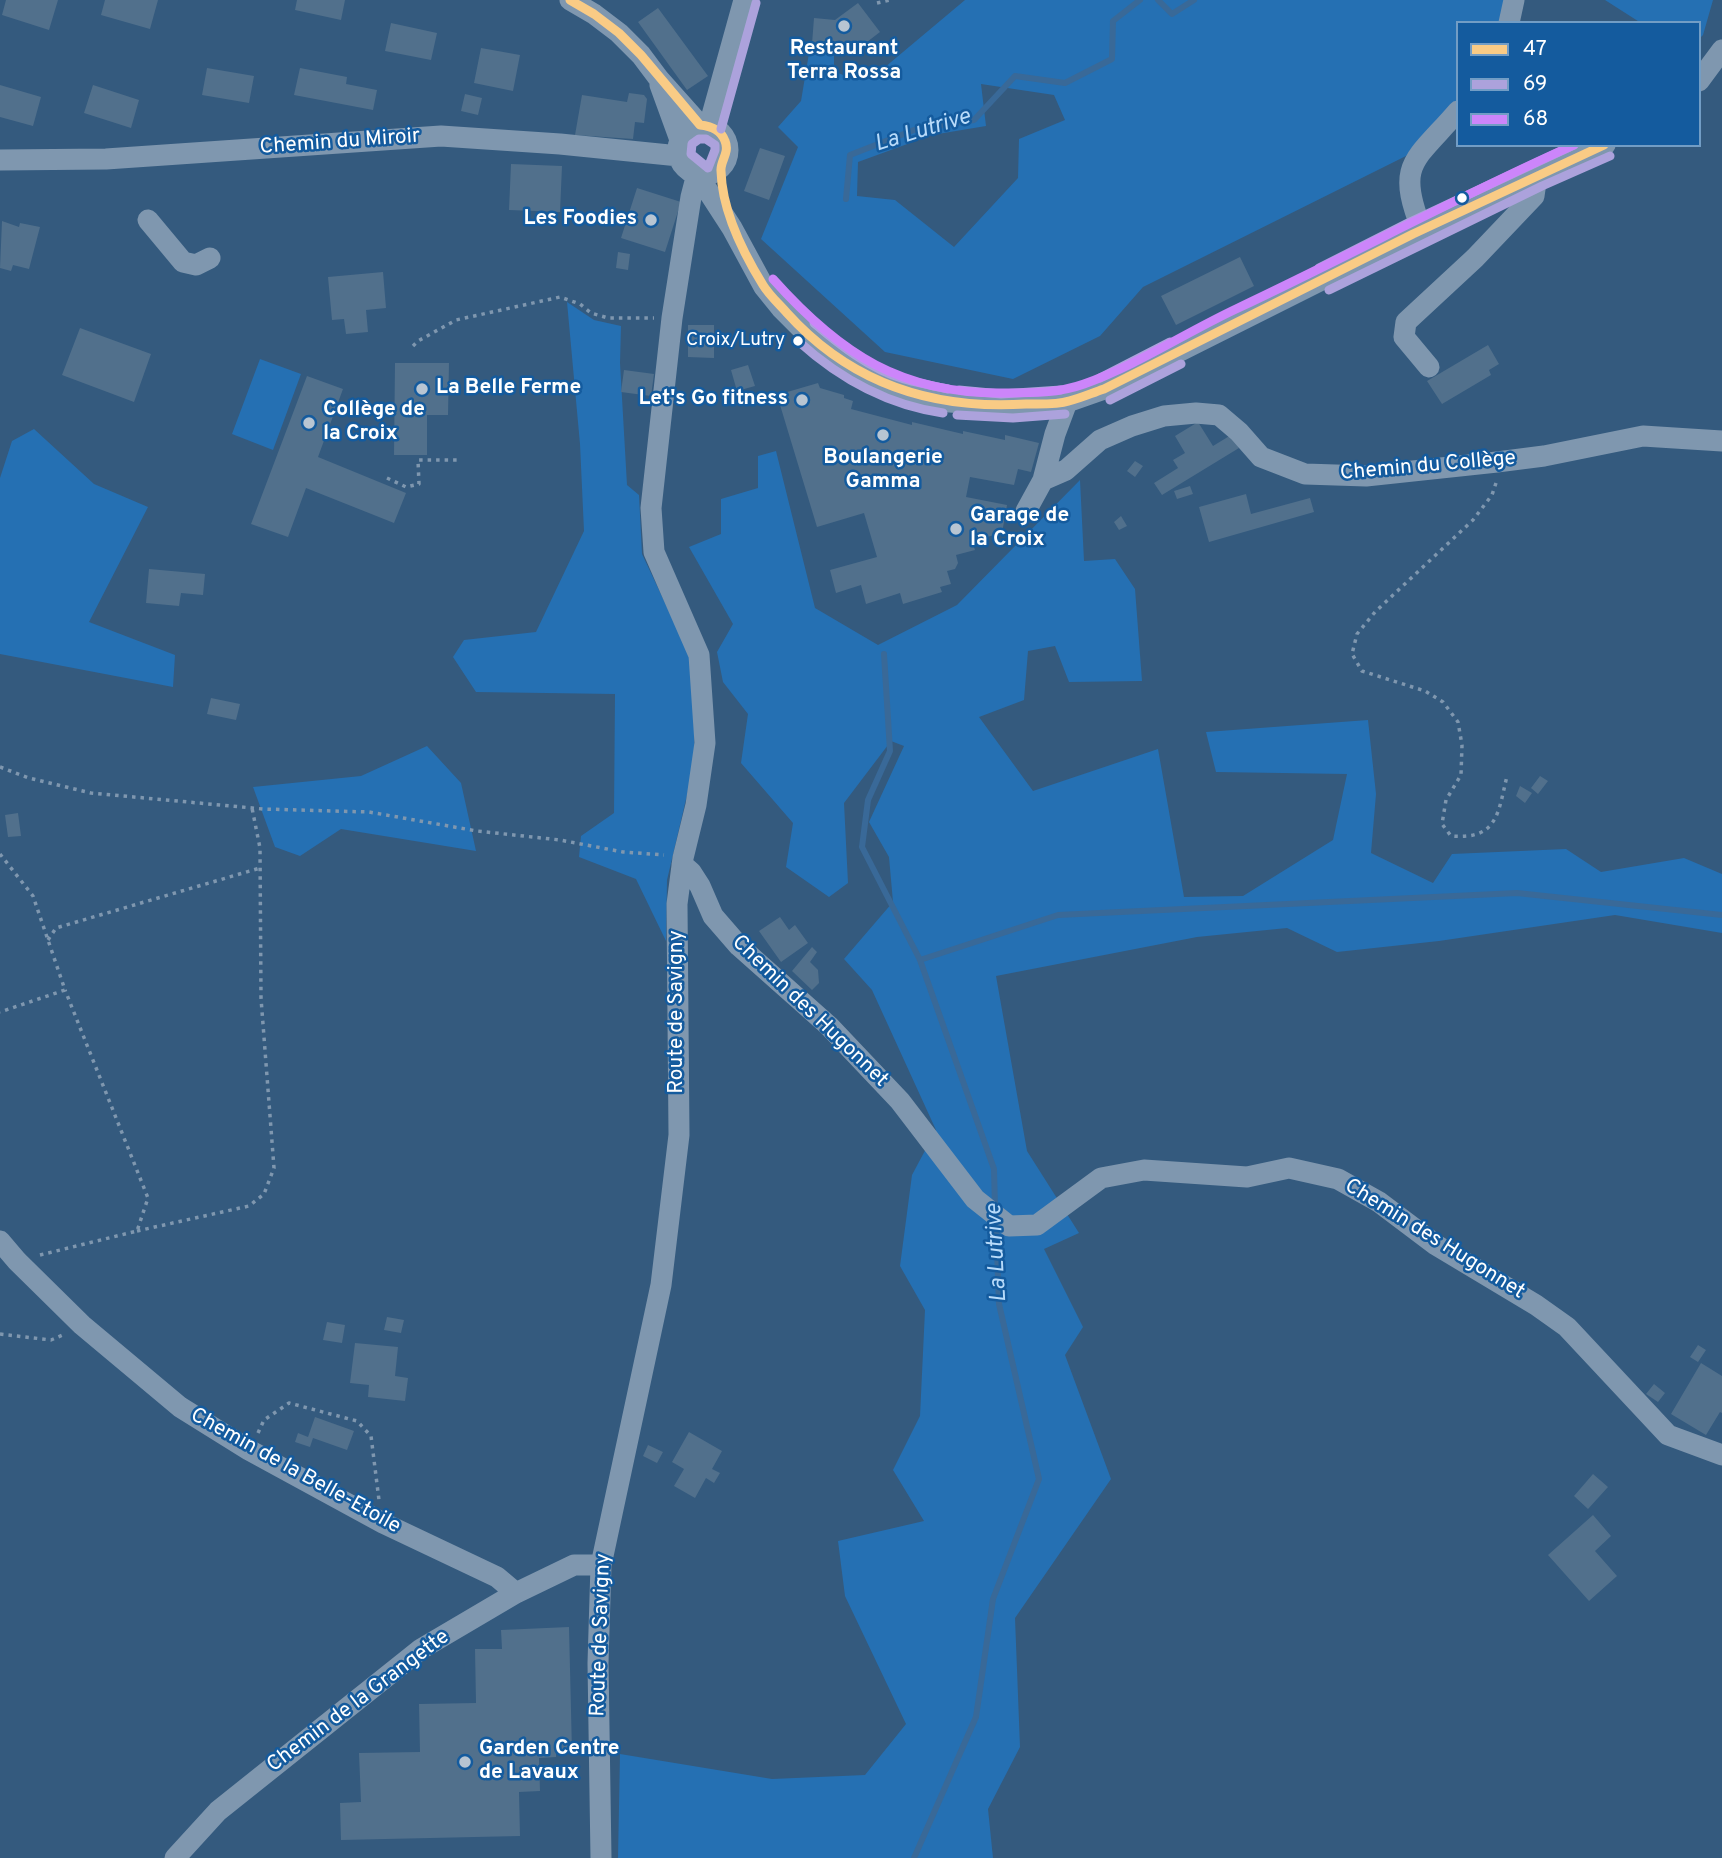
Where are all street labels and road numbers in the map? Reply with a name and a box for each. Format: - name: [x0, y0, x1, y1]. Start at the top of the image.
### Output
- street label: Chemin du Miroir: [259, 125, 421, 161]
- street label: Chemin du Collège: [1339, 447, 1517, 487]
- street label: Route de Savigny: [665, 930, 691, 1094]
- street label: Chemin des Hugonnet: [726, 931, 892, 1093]
- street label: Chemin des Hugonnet: [1339, 1174, 1529, 1306]
- street label: Chemin de la Belle-Etoile: [185, 1404, 405, 1540]
- street label: Route de Savigny: [587, 1553, 617, 1717]
- street label: Chemin de la Grangette: [263, 1625, 455, 1779]

